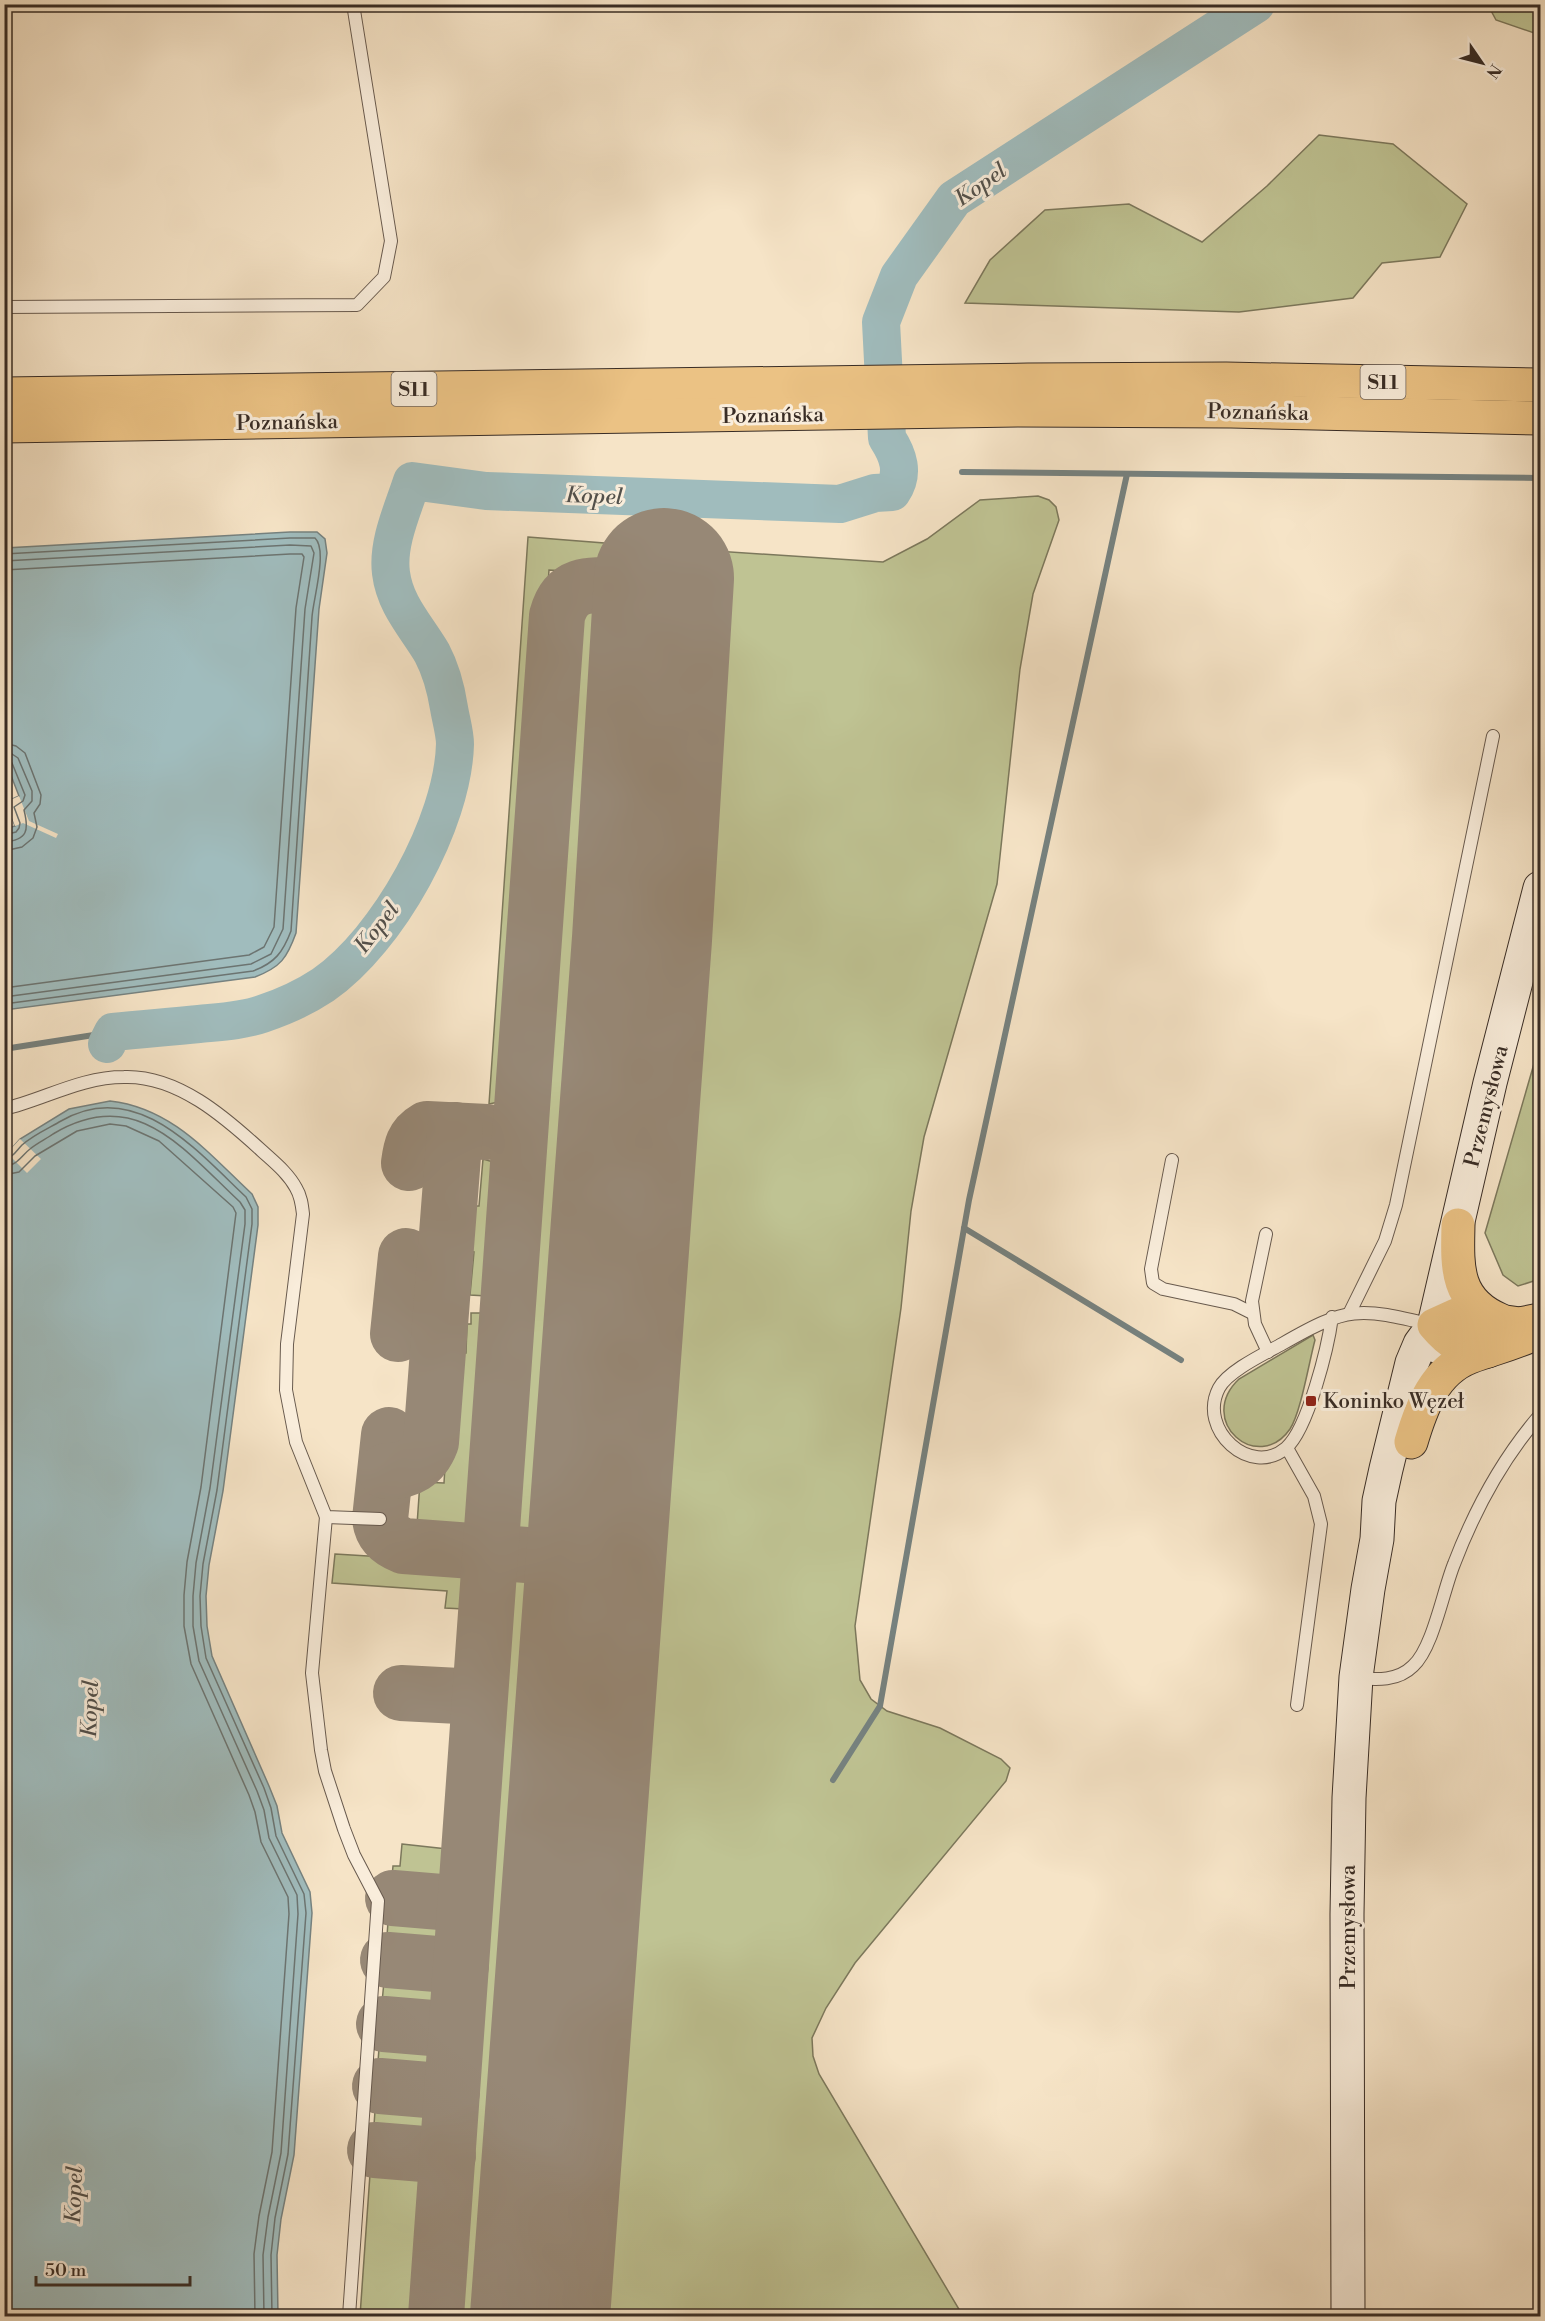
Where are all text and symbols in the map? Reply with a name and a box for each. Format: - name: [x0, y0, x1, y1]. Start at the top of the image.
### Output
- north arrow: [1452, 33, 1512, 93]
- text: N: [1481, 60, 1505, 82]
- water label: Kopel: [950, 158, 1012, 213]
- road number: S11: [1360, 365, 1406, 399]
- road number: S11: [392, 372, 436, 406]
- street label: Poznańska: [1207, 399, 1310, 427]
- street label: Poznańska: [722, 402, 825, 430]
- street label: Poznańska: [236, 409, 339, 437]
- water label: Kopel: [565, 482, 623, 511]
- water label: Kopel: [349, 897, 406, 959]
- street label: Przemysłowa: [1459, 1042, 1515, 1170]
- place label: Koninko Węzeł: [1323, 1389, 1465, 1415]
- marker: Koninko Węzeł: [1304, 1394, 1318, 1408]
- water label: Kopel: [76, 1680, 105, 1738]
- street label: Przemysłowa: [1336, 1864, 1362, 1989]
- water label: Kopel: [60, 2166, 89, 2224]
- scale bar: [36, 2249, 190, 2287]
- text: 50 m: [45, 2259, 87, 2282]

